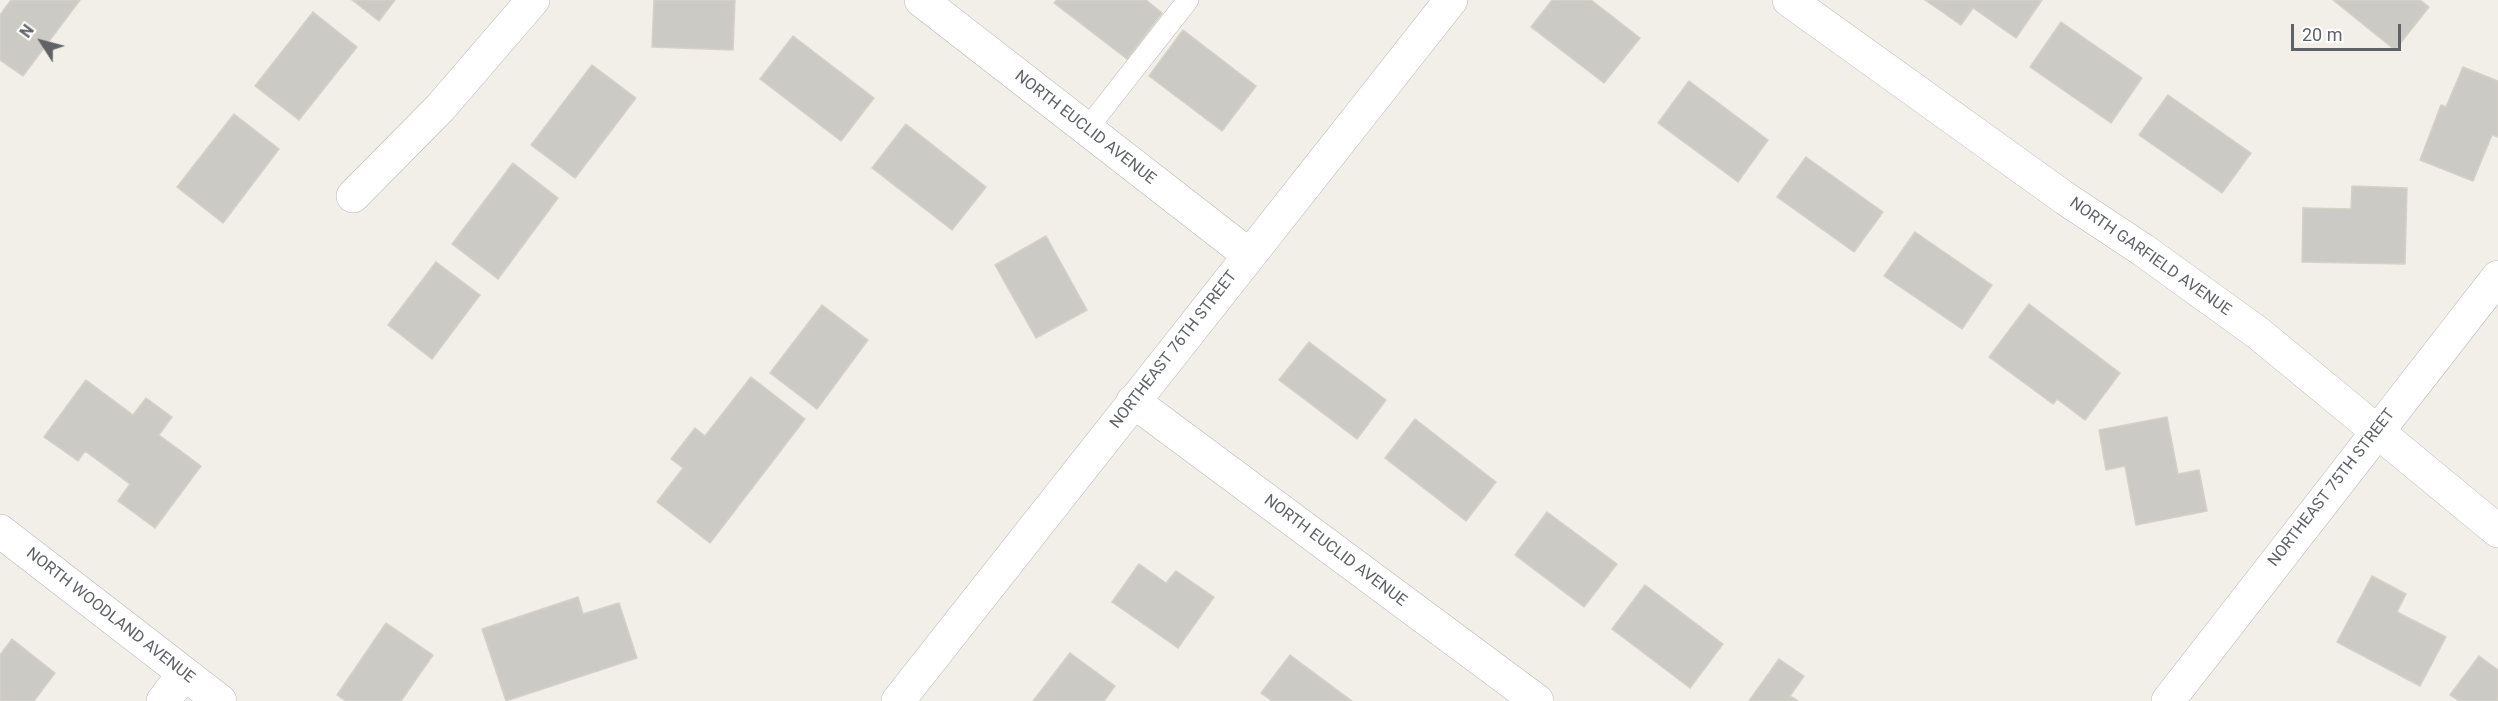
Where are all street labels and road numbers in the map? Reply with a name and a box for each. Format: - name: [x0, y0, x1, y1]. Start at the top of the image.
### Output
- street label: NORTH EUCLID AVENUE: [1011, 67, 1159, 189]
- street label: NORTH GARFIELD AVENUE: [2065, 194, 2235, 320]
- street label: NORTHEAST 76TH STREET: [1106, 267, 1242, 433]
- street label: NORTHEAST 75TH STREET: [2264, 405, 2400, 571]
- street label: NORTH EUCLID AVENUE: [1260, 491, 1410, 611]
- street label: NORTH WOODLAND AVENUE: [22, 544, 198, 688]

